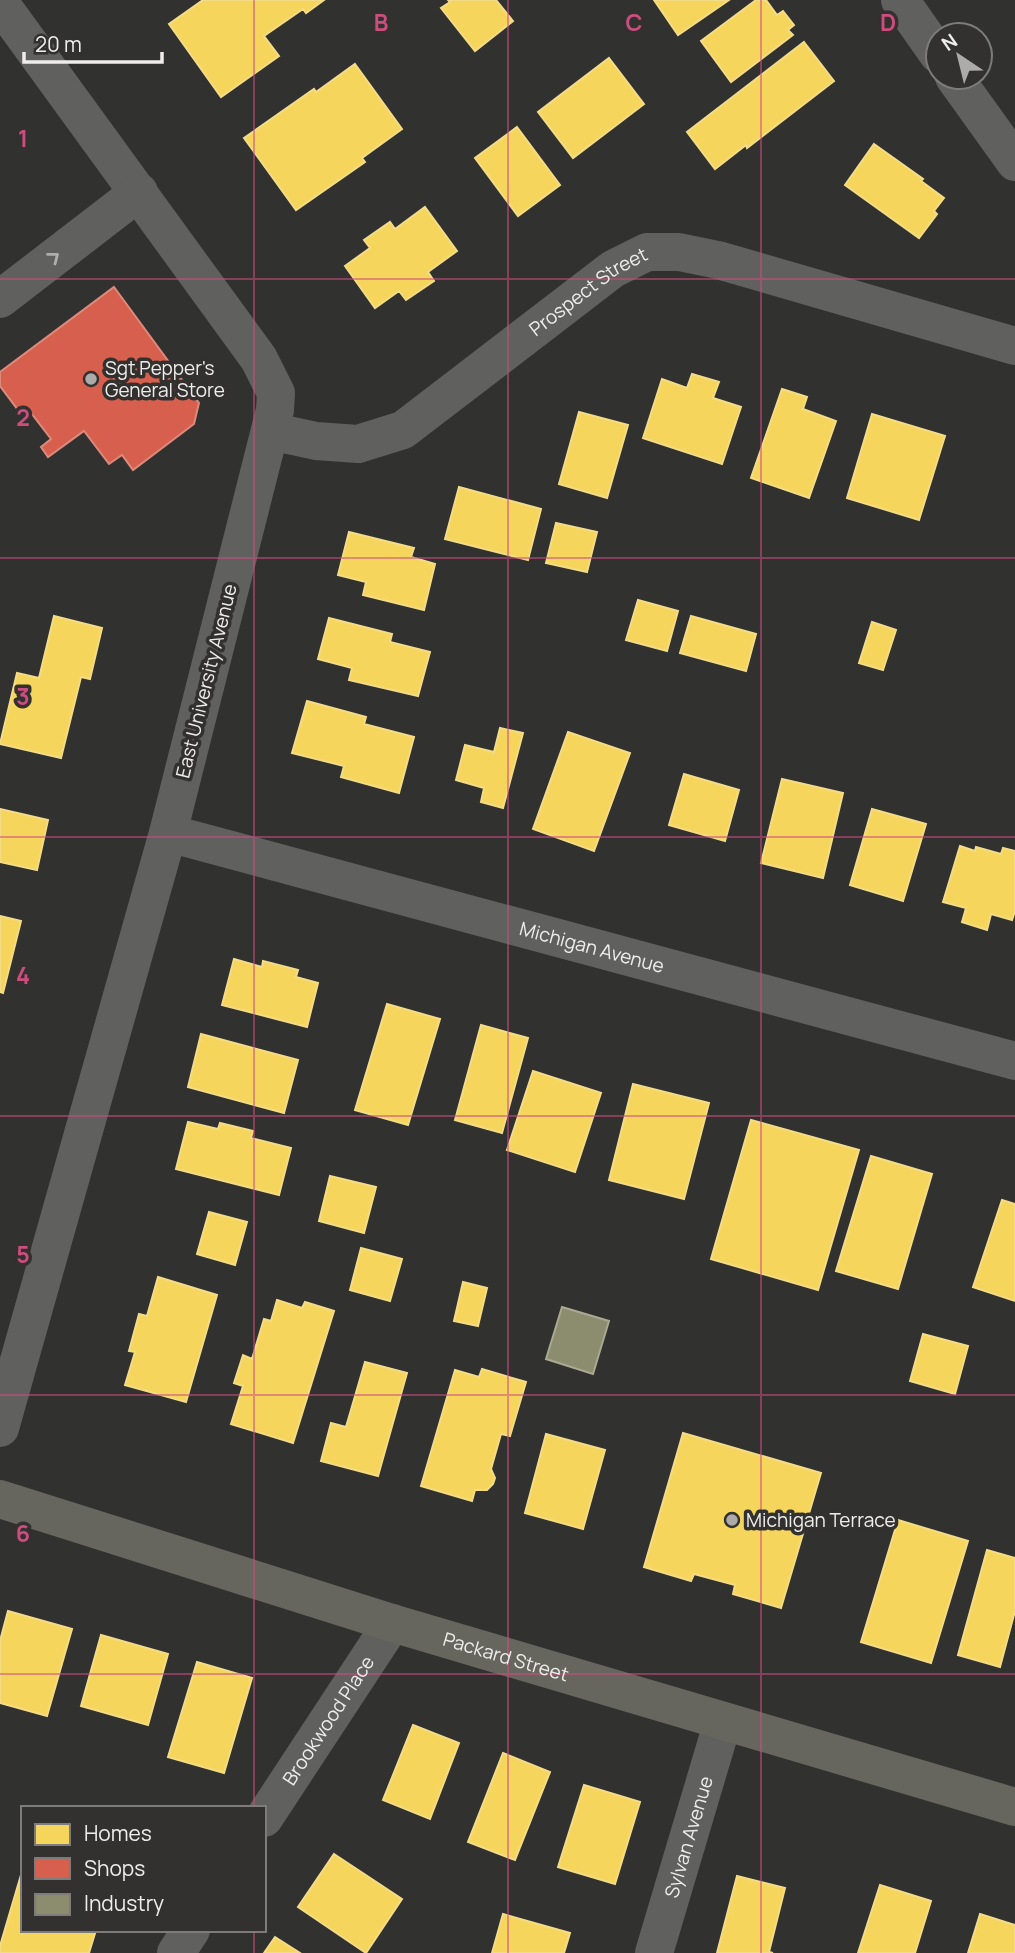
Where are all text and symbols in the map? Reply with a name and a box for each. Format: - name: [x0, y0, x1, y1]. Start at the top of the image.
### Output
- text: B: [374, 6, 388, 38]
- text: C: [626, 6, 643, 38]
- text: D: [880, 6, 896, 38]
- scale bar: [24, 21, 163, 65]
- north arrow: [924, 21, 994, 91]
- text: N: [936, 28, 962, 57]
- text: 20 m: [35, 30, 82, 58]
- text: 1: [18, 122, 28, 154]
- street label: Prospect Street: [524, 241, 652, 342]
- one-way arrow: [46, 253, 59, 266]
- place label: Sgt Pepper's General Store: [105, 355, 225, 403]
- marker: Sgt Pepper's General Store: [83, 371, 99, 387]
- text: 2: [16, 401, 30, 433]
- street label: East University Avenue: [169, 581, 243, 781]
- text: 3: [16, 680, 30, 712]
- street label: Michigan Avenue: [517, 915, 667, 979]
- text: 4: [16, 959, 30, 991]
- text: 5: [16, 1238, 30, 1270]
- place label: Michigan Terrace: [746, 1507, 896, 1533]
- marker: Michigan Terrace: [724, 1512, 740, 1528]
- text: 6: [16, 1517, 30, 1549]
- street label: Packard Street: [440, 1626, 572, 1688]
- street label: Brookwood Place: [276, 1650, 380, 1790]
- street label: Sylvan Avenue: [658, 1773, 719, 1901]
- legend: [21, 1806, 266, 1932]
- text: Homes: [84, 1819, 152, 1847]
- text: Shops: [84, 1854, 145, 1882]
- text: Industry: [84, 1889, 164, 1917]

